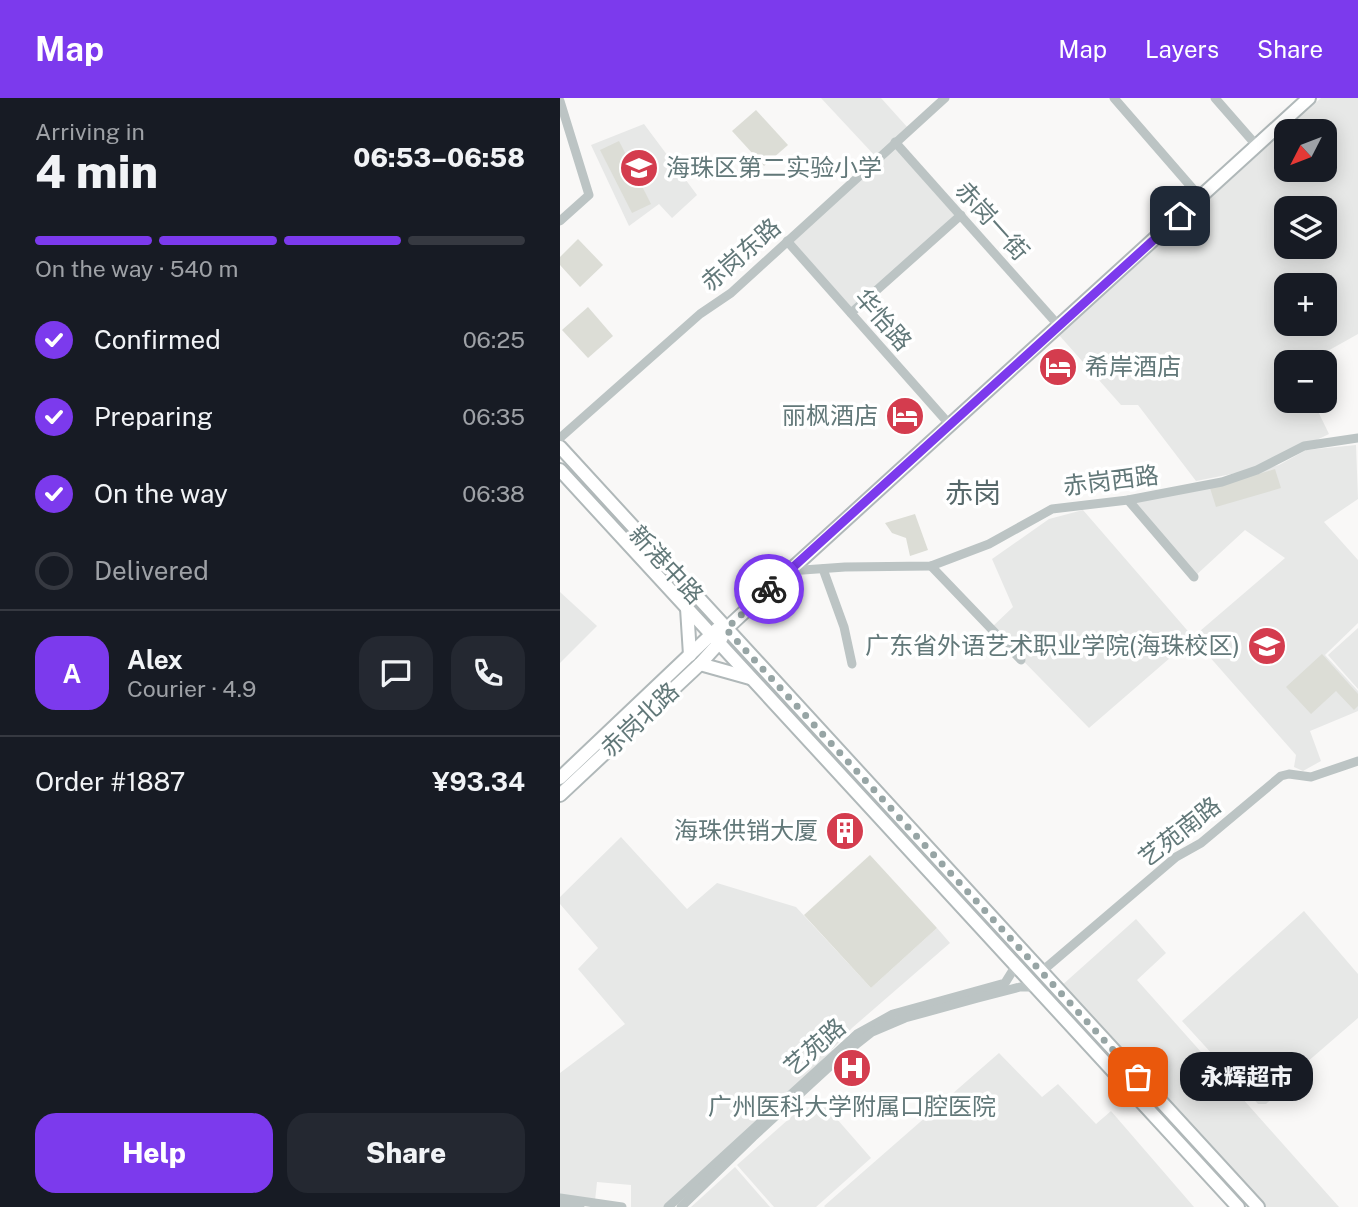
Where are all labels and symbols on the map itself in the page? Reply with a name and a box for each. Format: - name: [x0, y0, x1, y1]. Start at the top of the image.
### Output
- north arrow: [1274, 119, 1337, 182]
- school or university icon: 海珠区第二实验小学: [618, 147, 660, 189]
- place label: 海珠区第二实验小学: [666, 153, 882, 181]
- street label: 赤岗一街: [950, 175, 1035, 265]
- pin: [1150, 186, 1210, 246]
- street label: 赤岗东路: [695, 212, 786, 296]
- street label: 华怡路: [850, 283, 918, 356]
- hotel icon: 希岸酒店: [1037, 346, 1079, 388]
- place label: 希岸酒店: [1085, 352, 1181, 380]
- hotel icon: 丽枫酒店: [884, 395, 926, 437]
- place label: 丽枫酒店: [782, 401, 878, 429]
- street label: 赤岗西路: [1062, 460, 1160, 500]
- district label: 赤岗: [945, 476, 1001, 509]
- street label: 新港中路: [624, 520, 710, 609]
- courier: [734, 554, 804, 624]
- school or university icon: 广东省外语艺术职业学院(海珠校区): [1246, 625, 1288, 667]
- place label: 广东省外语艺术职业学院(海珠校区): [865, 631, 1240, 659]
- street label: 赤岗北路: [595, 676, 684, 762]
- street label: 艺苑南路: [1133, 791, 1226, 872]
- building icon: 海珠供销大厦: [824, 810, 866, 852]
- place label: 海珠供销大厦: [674, 816, 818, 844]
- street label: 艺苑路: [778, 1012, 851, 1080]
- hospital icon: 广州医科大学附属口腔医院: [831, 1047, 873, 1089]
- pin: [1108, 1047, 1168, 1107]
- callout: 永辉超市: [1180, 1052, 1313, 1102]
- place label: 广州医科大学附属口腔医院: [708, 1092, 996, 1120]

